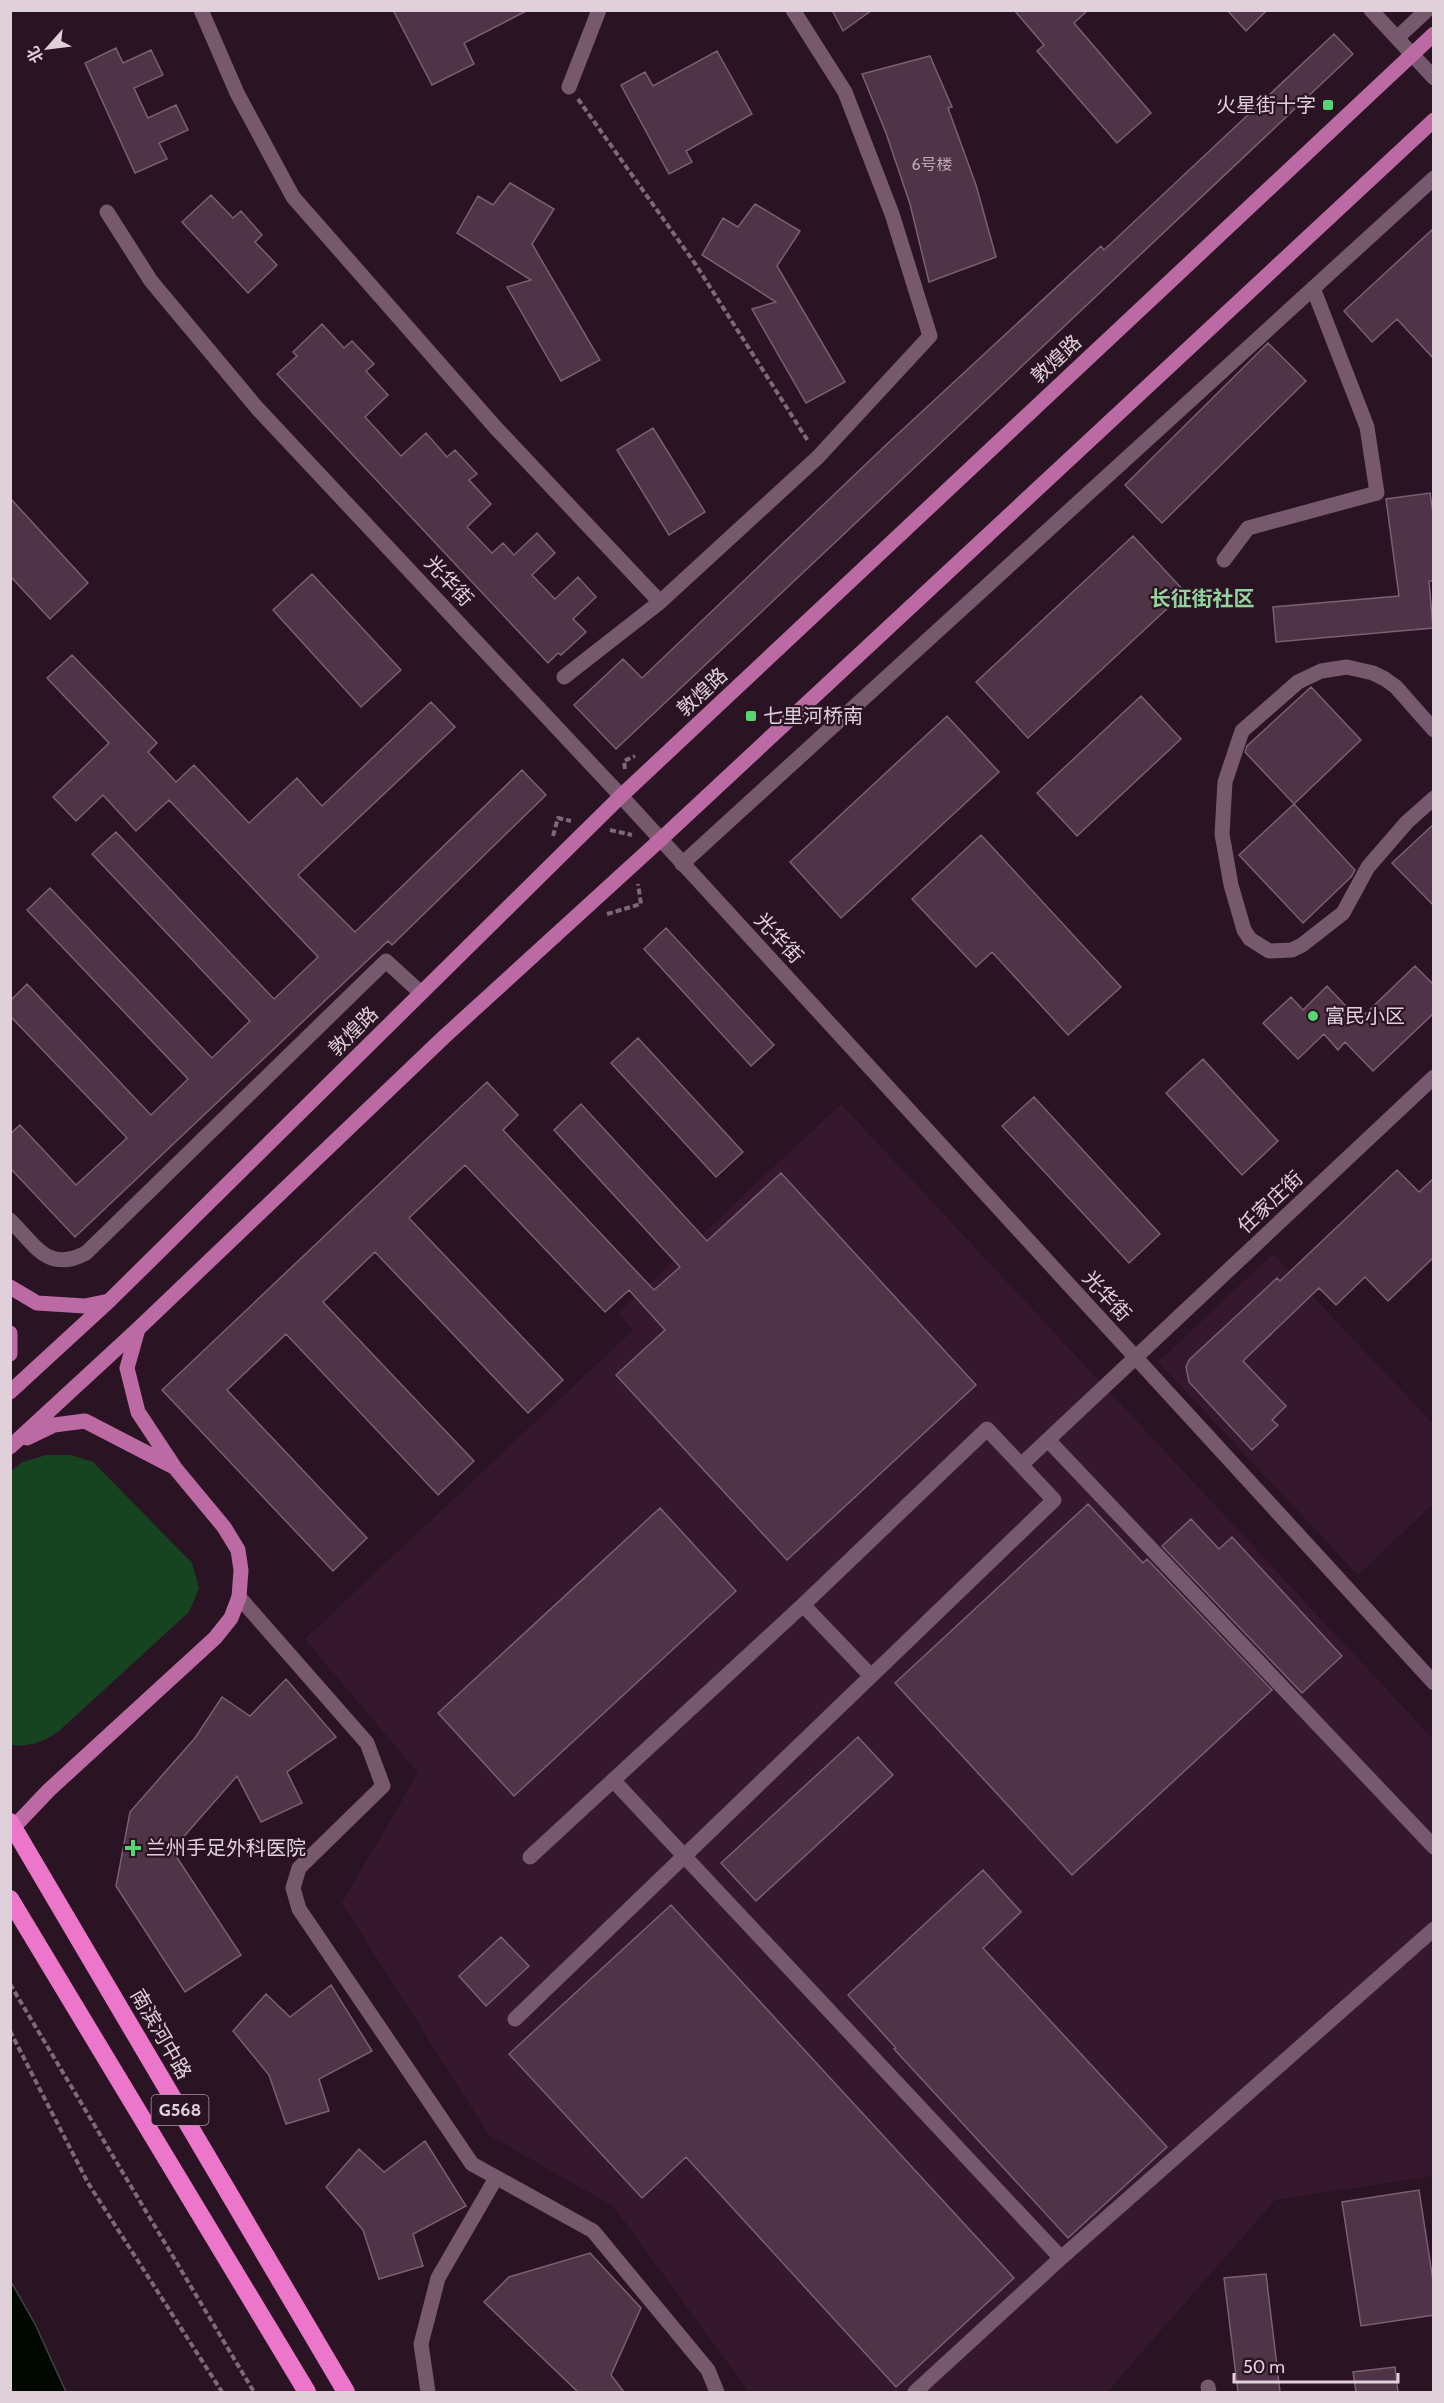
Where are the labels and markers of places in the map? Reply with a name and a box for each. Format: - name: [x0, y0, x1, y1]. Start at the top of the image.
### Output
- place label: 火星街十字: [1216, 93, 1316, 117]
- marker: 火星街十字: [1321, 98, 1335, 112]
- place label: 七里河桥南: [763, 704, 863, 728]
- marker: 七里河桥南: [744, 709, 758, 723]
- place label: 富民小区: [1325, 1004, 1405, 1028]
- marker: 富民小区: [1306, 1009, 1320, 1023]
- place label: 兰州手足外科医院: [146, 1836, 306, 1860]
- marker: 兰州手足外科医院: [124, 1839, 142, 1857]

